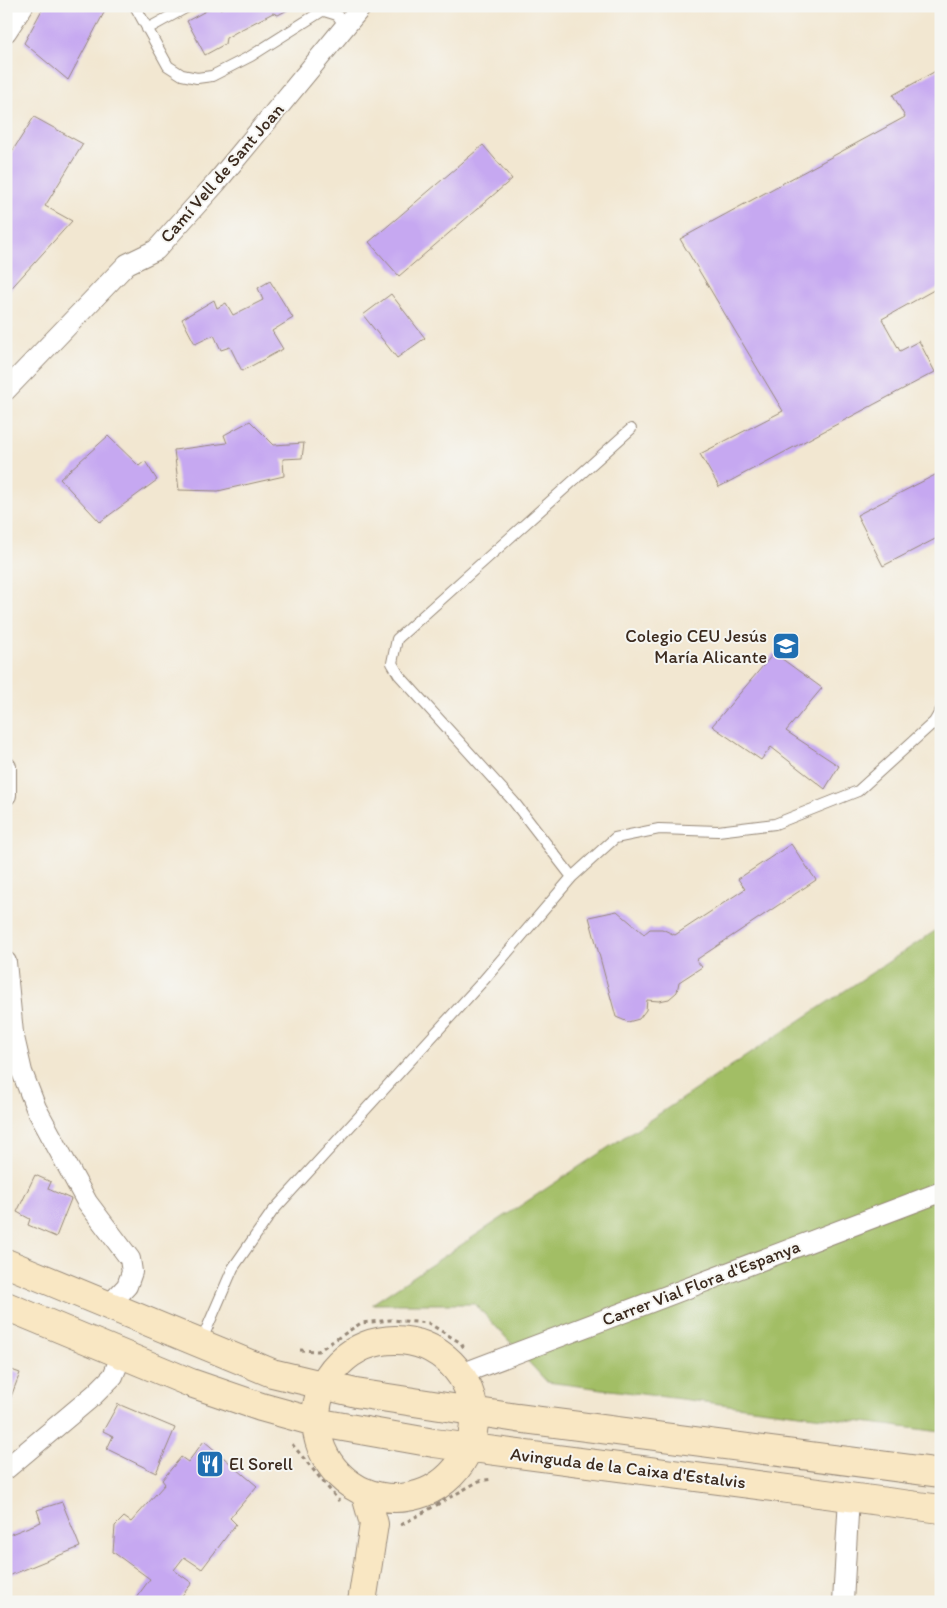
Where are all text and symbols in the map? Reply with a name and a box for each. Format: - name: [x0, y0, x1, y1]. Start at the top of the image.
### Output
- street label: Camí Vell de Sant Joan: [155, 99, 289, 247]
- place label: Colegio CEU Jesús María Alicante: [625, 625, 767, 668]
- school or university icon: Colegio CEU Jesús María Alicante: [771, 631, 801, 661]
- street label: Carrer Vial Flora d'Espanya: [599, 1235, 803, 1331]
- street label: Avinguda de la Caixa d'Estalvis: [509, 1443, 747, 1493]
- restaurant icon: El Sorell: [195, 1449, 225, 1479]
- place label: El Sorell: [229, 1453, 293, 1475]

